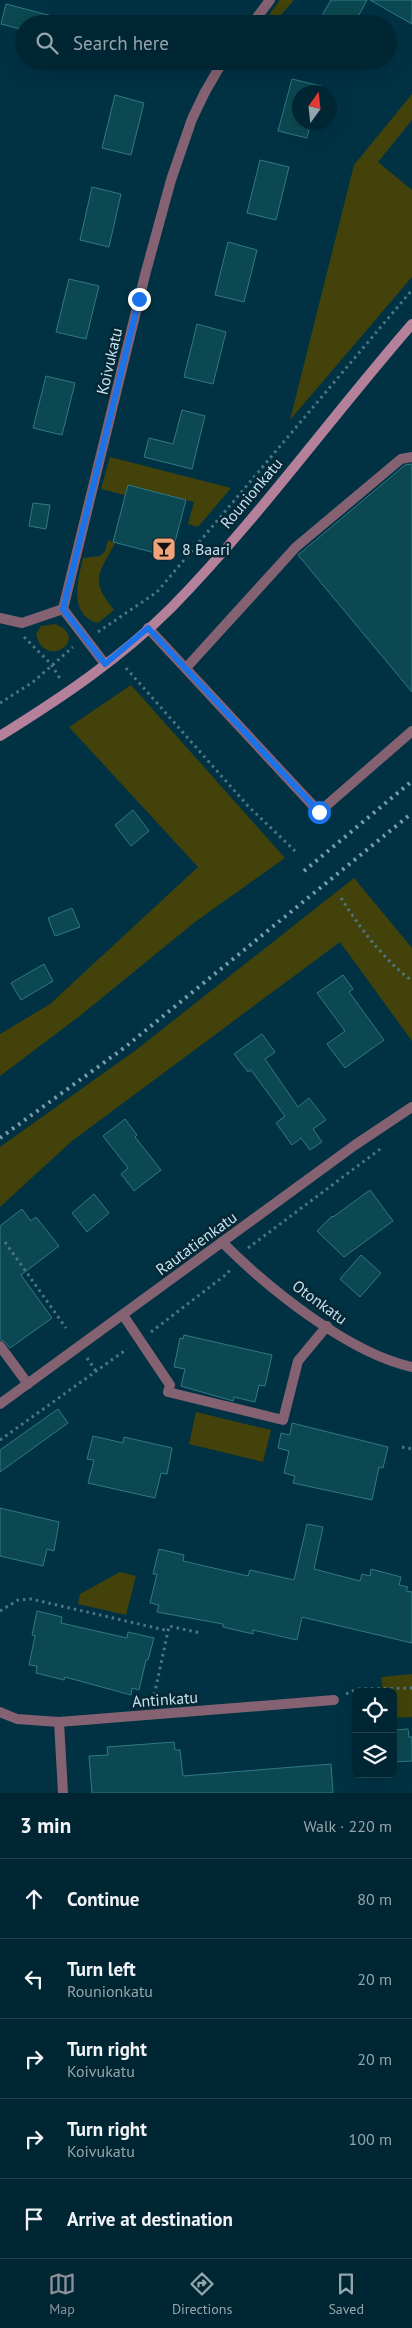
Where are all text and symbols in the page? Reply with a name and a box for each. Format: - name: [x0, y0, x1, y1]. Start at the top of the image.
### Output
- search box: [15, 15, 397, 70]
- icon: search: [33, 29, 61, 57]
- text: Search here: [73, 31, 169, 55]
- north arrow: [292, 85, 337, 130]
- route end: [128, 288, 151, 311]
- street label: Koivukatu: [92, 326, 126, 396]
- street label: Rounionkatu: [216, 454, 286, 532]
- bar icon: 8 Baari: [151, 536, 177, 562]
- place label: 8 Baari: [182, 539, 230, 559]
- route start: [308, 801, 331, 824]
- street label: Rautatienkatu: [151, 1207, 241, 1279]
- street label: Otonkatu: [289, 1275, 351, 1329]
- street label: Antinkatu: [131, 1687, 199, 1711]
- map controls: [352, 1688, 397, 1778]
- button: locate: [352, 1688, 397, 1733]
- button: layers: [352, 1733, 397, 1778]
- text: 3 min: [20, 1812, 71, 1839]
- text: Walk · 220 m: [303, 1816, 392, 1836]
- icon: ahead: [20, 1885, 48, 1913]
- text: Continue: [67, 1887, 139, 1911]
- text: 80 m: [357, 1889, 392, 1909]
- text: Turn left: [67, 1957, 136, 1981]
- icon: left: [20, 1965, 48, 1993]
- text: 20 m: [357, 1969, 392, 1989]
- text: Rounionkatu: [67, 1981, 153, 2001]
- text: Turn right: [67, 2037, 147, 2061]
- icon: right: [20, 2045, 48, 2073]
- text: 20 m: [357, 2049, 392, 2069]
- text: Koivukatu: [67, 2061, 135, 2081]
- text: Turn right: [67, 2117, 147, 2141]
- icon: right: [20, 2125, 48, 2153]
- text: 100 m: [349, 2129, 392, 2149]
- text: Koivukatu: [67, 2141, 135, 2161]
- icon: arrive: [20, 2205, 48, 2233]
- text: Arrive at destination: [67, 2207, 233, 2231]
- tab: Map: [48, 2270, 76, 2318]
- tab: Directions: [172, 2270, 232, 2318]
- tab: Saved: [328, 2270, 364, 2318]

